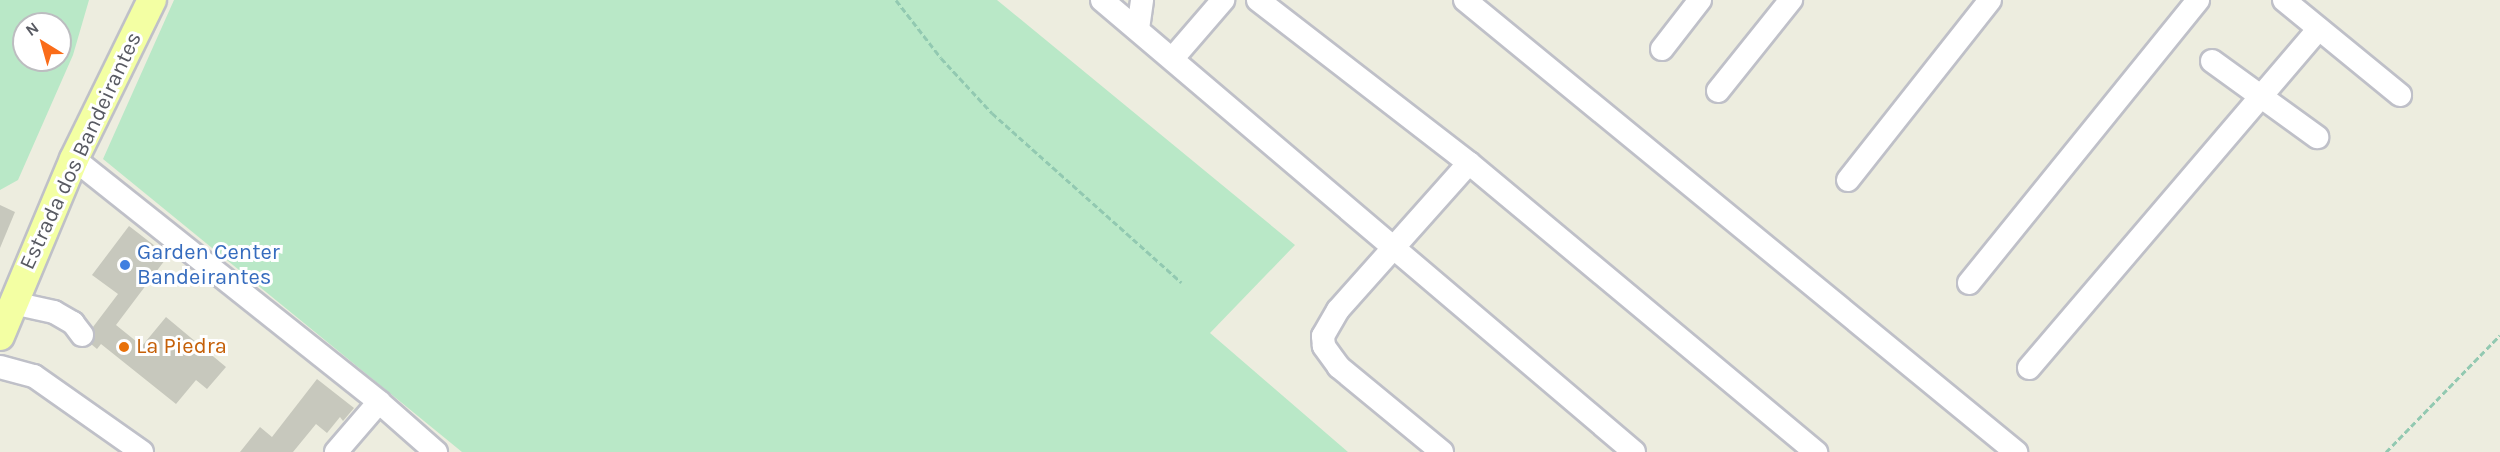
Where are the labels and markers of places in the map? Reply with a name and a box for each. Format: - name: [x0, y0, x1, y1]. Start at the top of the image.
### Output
- place label: Garden Center Bandeirantes: [137, 239, 280, 290]
- marker: Garden Center Bandeirantes: [118, 258, 132, 272]
- place label: La Piedra: [136, 334, 227, 360]
- marker: La Piedra: [117, 340, 131, 354]

